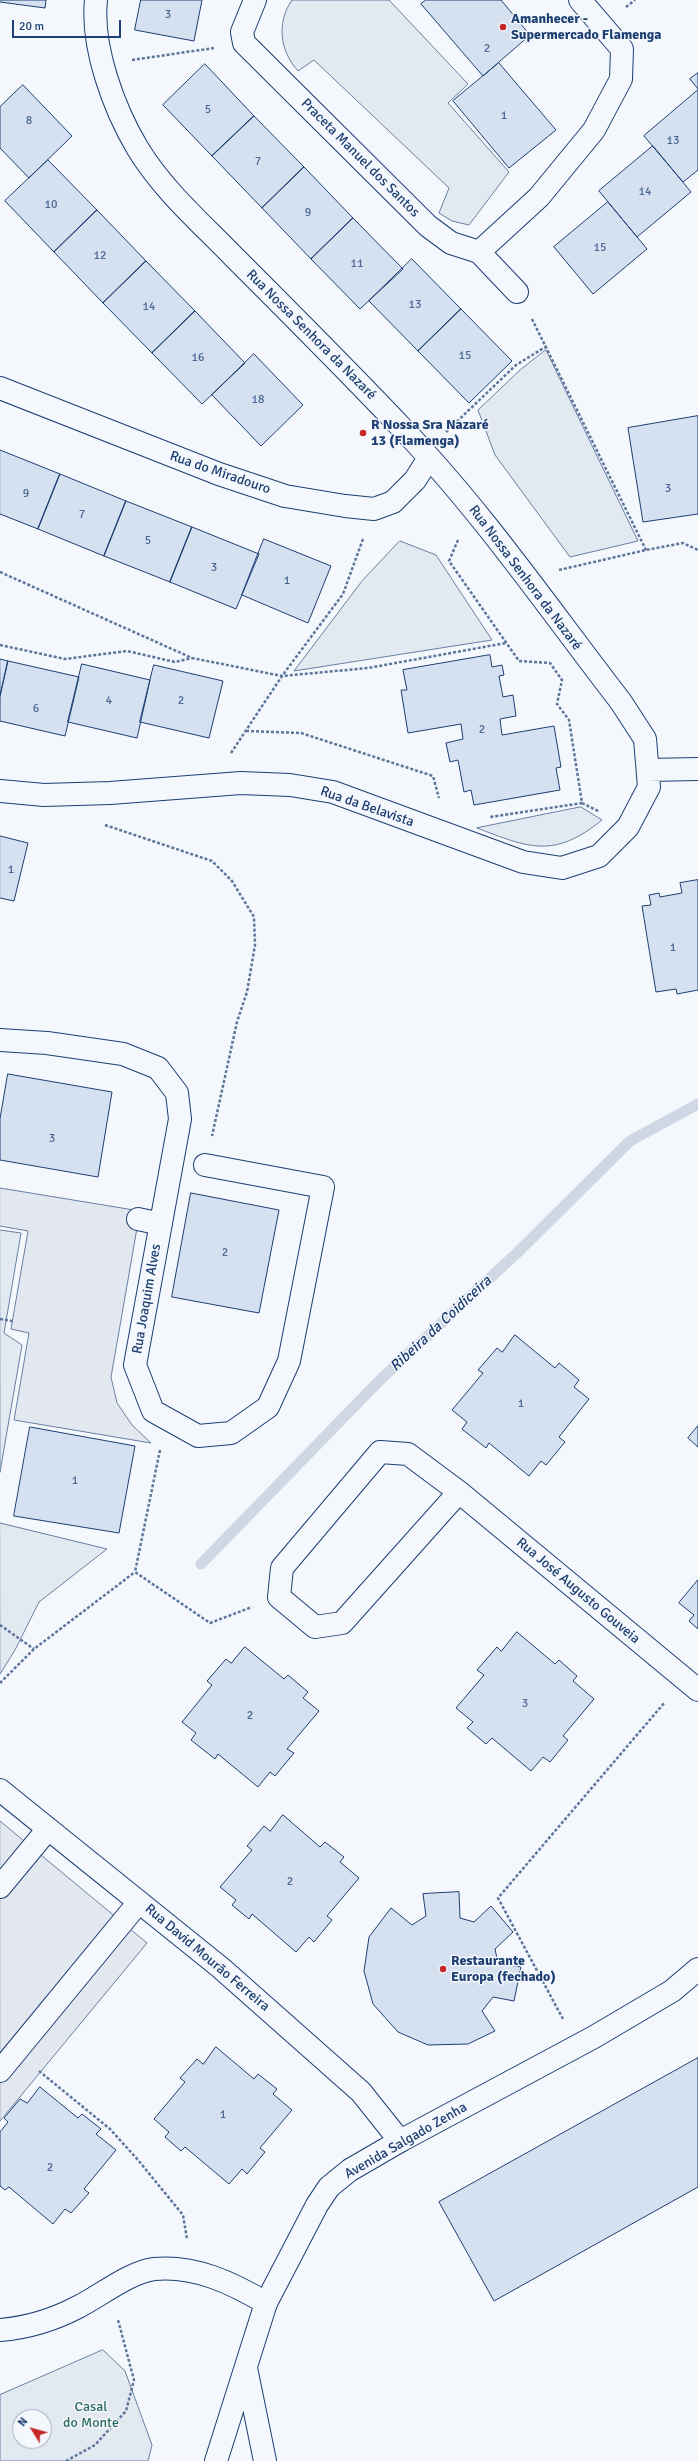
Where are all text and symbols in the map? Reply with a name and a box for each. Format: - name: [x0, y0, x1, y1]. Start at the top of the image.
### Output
- house number: 3: [165, 8, 171, 22]
- place label: Amanhecer - Supermercado Flamenga: [511, 11, 662, 44]
- scale bar: [14, 12, 123, 38]
- text: 20 m: [19, 19, 44, 34]
- marker: Amanhecer - Supermercado Flamenga: [498, 22, 508, 32]
- house number: 2: [484, 42, 490, 56]
- street label: Praceta Manuel dos Santos: [297, 95, 423, 221]
- house number: 5: [205, 103, 211, 117]
- house number: 1: [501, 109, 507, 123]
- house number: 8: [26, 114, 32, 128]
- house number: 13: [667, 134, 679, 148]
- house number: 7: [255, 155, 261, 169]
- house number: 14: [639, 185, 651, 199]
- house number: 10: [45, 198, 57, 212]
- house number: 9: [305, 206, 311, 220]
- house number: 15: [594, 241, 606, 255]
- house number: 12: [94, 249, 106, 263]
- house number: 11: [351, 257, 363, 271]
- street label: Rua Nossa Senhora da Nazaré: [242, 266, 380, 404]
- house number: 13: [409, 298, 421, 312]
- house number: 14: [143, 300, 155, 314]
- house number: 15: [459, 349, 471, 363]
- house number: 16: [192, 351, 204, 365]
- house number: 18: [252, 393, 264, 407]
- place label: R Nossa Sra Nazaré 13 (Flamenga): [371, 417, 489, 450]
- marker: R Nossa Sra Nazaré 13 (Flamenga): [358, 428, 368, 438]
- street label: Rua do Miradouro: [167, 448, 273, 498]
- house number: 3: [665, 482, 671, 496]
- house number: 9: [23, 487, 29, 501]
- street label: Rua Nossa Senhora da Nazaré: [465, 502, 585, 654]
- house number: 7: [79, 508, 85, 522]
- house number: 5: [145, 534, 151, 548]
- house number: 3: [211, 561, 217, 575]
- house number: 1: [284, 574, 290, 588]
- house number: 4: [106, 694, 112, 708]
- house number: 2: [178, 694, 184, 708]
- house number: 6: [33, 702, 39, 716]
- house number: 2: [479, 723, 485, 737]
- street label: Rua da Belavista: [318, 783, 416, 831]
- house number: 1: [8, 863, 14, 877]
- house number: 1: [670, 941, 676, 955]
- house number: 3: [49, 1132, 55, 1146]
- street label: Rua Joaquim Alves: [129, 1243, 165, 1355]
- house number: 2: [222, 1246, 228, 1260]
- water label: Ribeira da Coidiceira: [387, 1272, 495, 1376]
- house number: 1: [518, 1397, 524, 1411]
- house number: 1: [72, 1474, 78, 1488]
- street label: Rua José Augusto Gouveia: [513, 1534, 643, 1648]
- house number: 3: [522, 1697, 528, 1711]
- house number: 2: [247, 1709, 253, 1723]
- house number: 2: [287, 1875, 293, 1889]
- street label: Rua David Mourão Ferreira: [141, 1901, 273, 2015]
- place label: Restaurante Europa (fechado): [451, 1953, 556, 1986]
- marker: Restaurante Europa (fechado): [438, 1964, 448, 1974]
- street label: Avenida Salgado Zenha: [342, 2099, 470, 2183]
- house number: 1: [220, 2108, 226, 2122]
- house number: 2: [47, 2161, 53, 2175]
- park label: Casal do Monte: [63, 2399, 119, 2432]
- north arrow: [12, 2409, 52, 2449]
- text: N: [15, 2415, 30, 2429]

